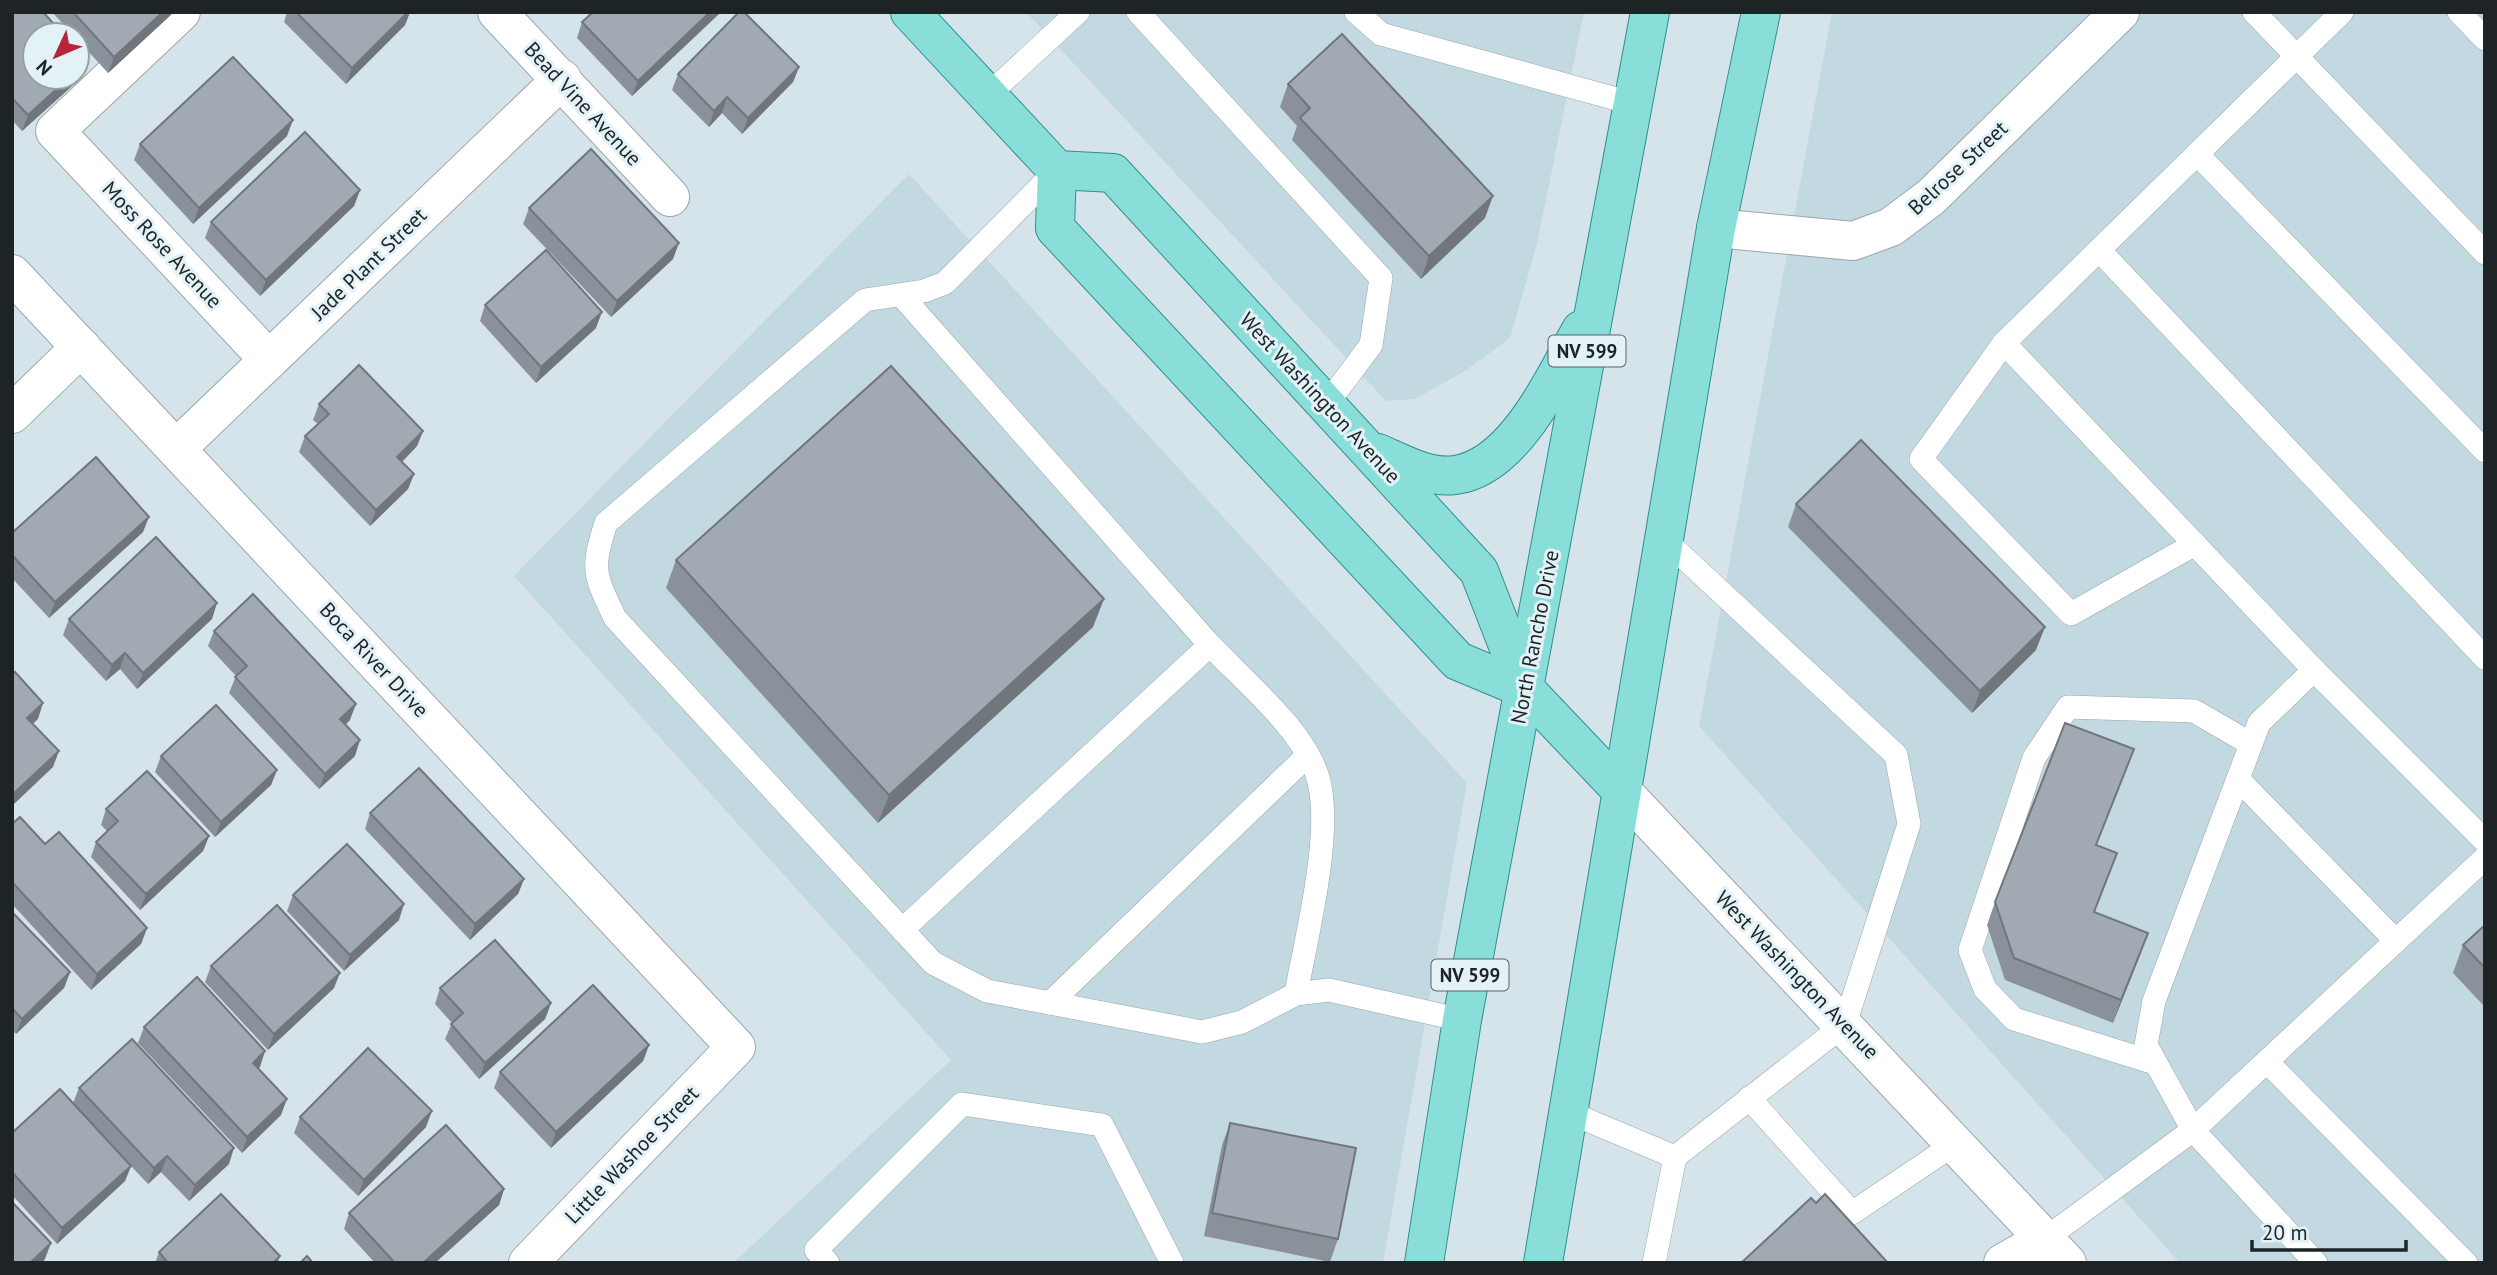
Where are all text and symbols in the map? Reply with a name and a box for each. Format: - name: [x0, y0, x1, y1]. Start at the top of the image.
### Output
- north arrow: [21, 21, 91, 91]
- street label: Bead Vine Avenue: [519, 36, 648, 171]
- text: N: [31, 55, 57, 81]
- street label: Belrose Street: [1902, 115, 2013, 221]
- street label: Moss Rose Avenue: [97, 176, 228, 314]
- street label: Jade Plant Street: [305, 202, 432, 326]
- street label: West Washington Avenue: [1234, 306, 1407, 489]
- road number: NV 599: [1548, 336, 1626, 366]
- street label: North Rancho Drive: [1504, 548, 1565, 726]
- street label: Boca River Drive: [314, 597, 435, 723]
- street label: West Washington Avenue: [1710, 885, 1885, 1065]
- road number: NV 599: [1432, 959, 1508, 990]
- street label: Little Washoe Street: [559, 1080, 704, 1229]
- scale bar: [2252, 1208, 2406, 1252]
- text: 20 m: [2262, 1219, 2308, 1246]

